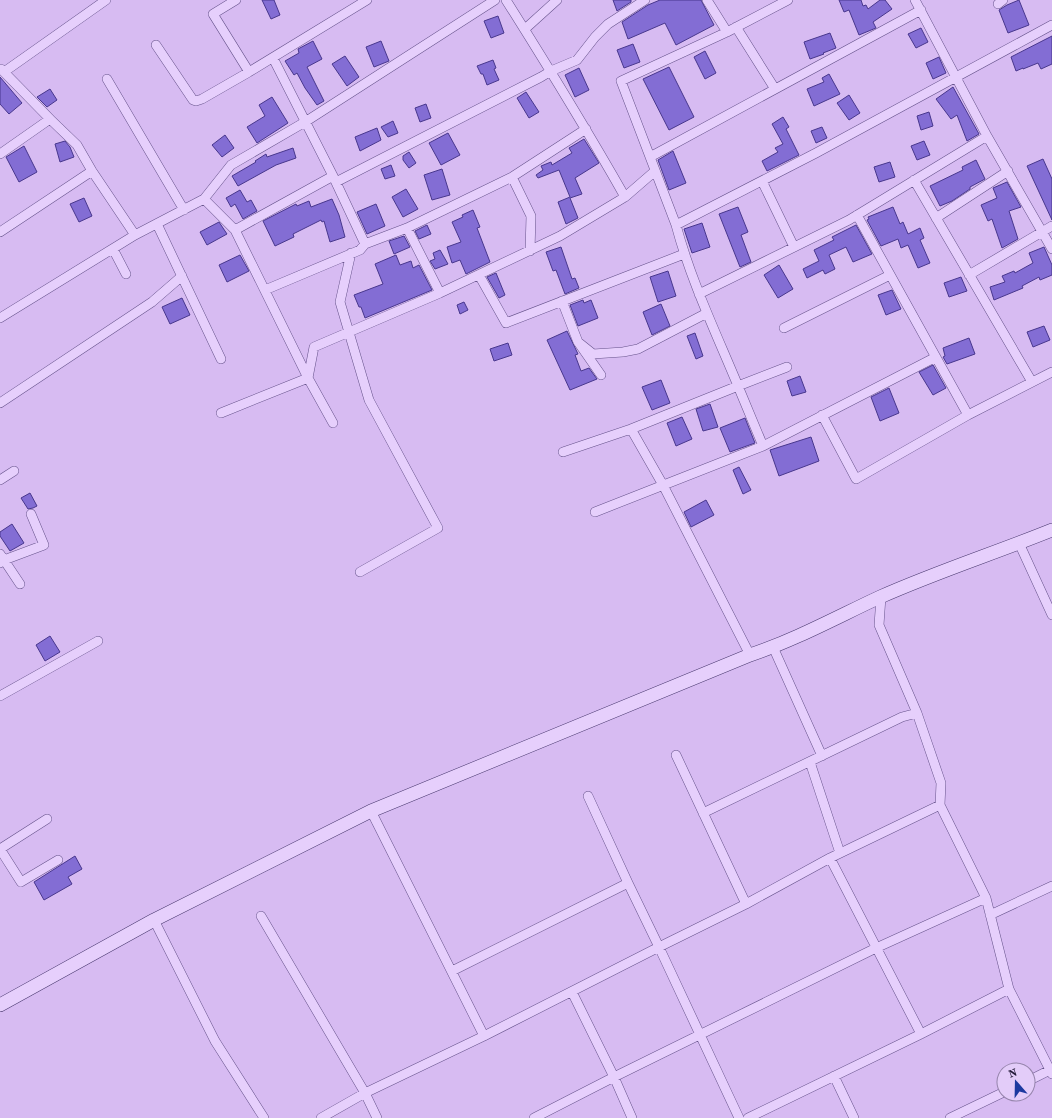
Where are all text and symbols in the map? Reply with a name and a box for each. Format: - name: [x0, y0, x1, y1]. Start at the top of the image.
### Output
- north arrow: [996, 1062, 1036, 1102]
- text: N: [1006, 1065, 1019, 1081]

